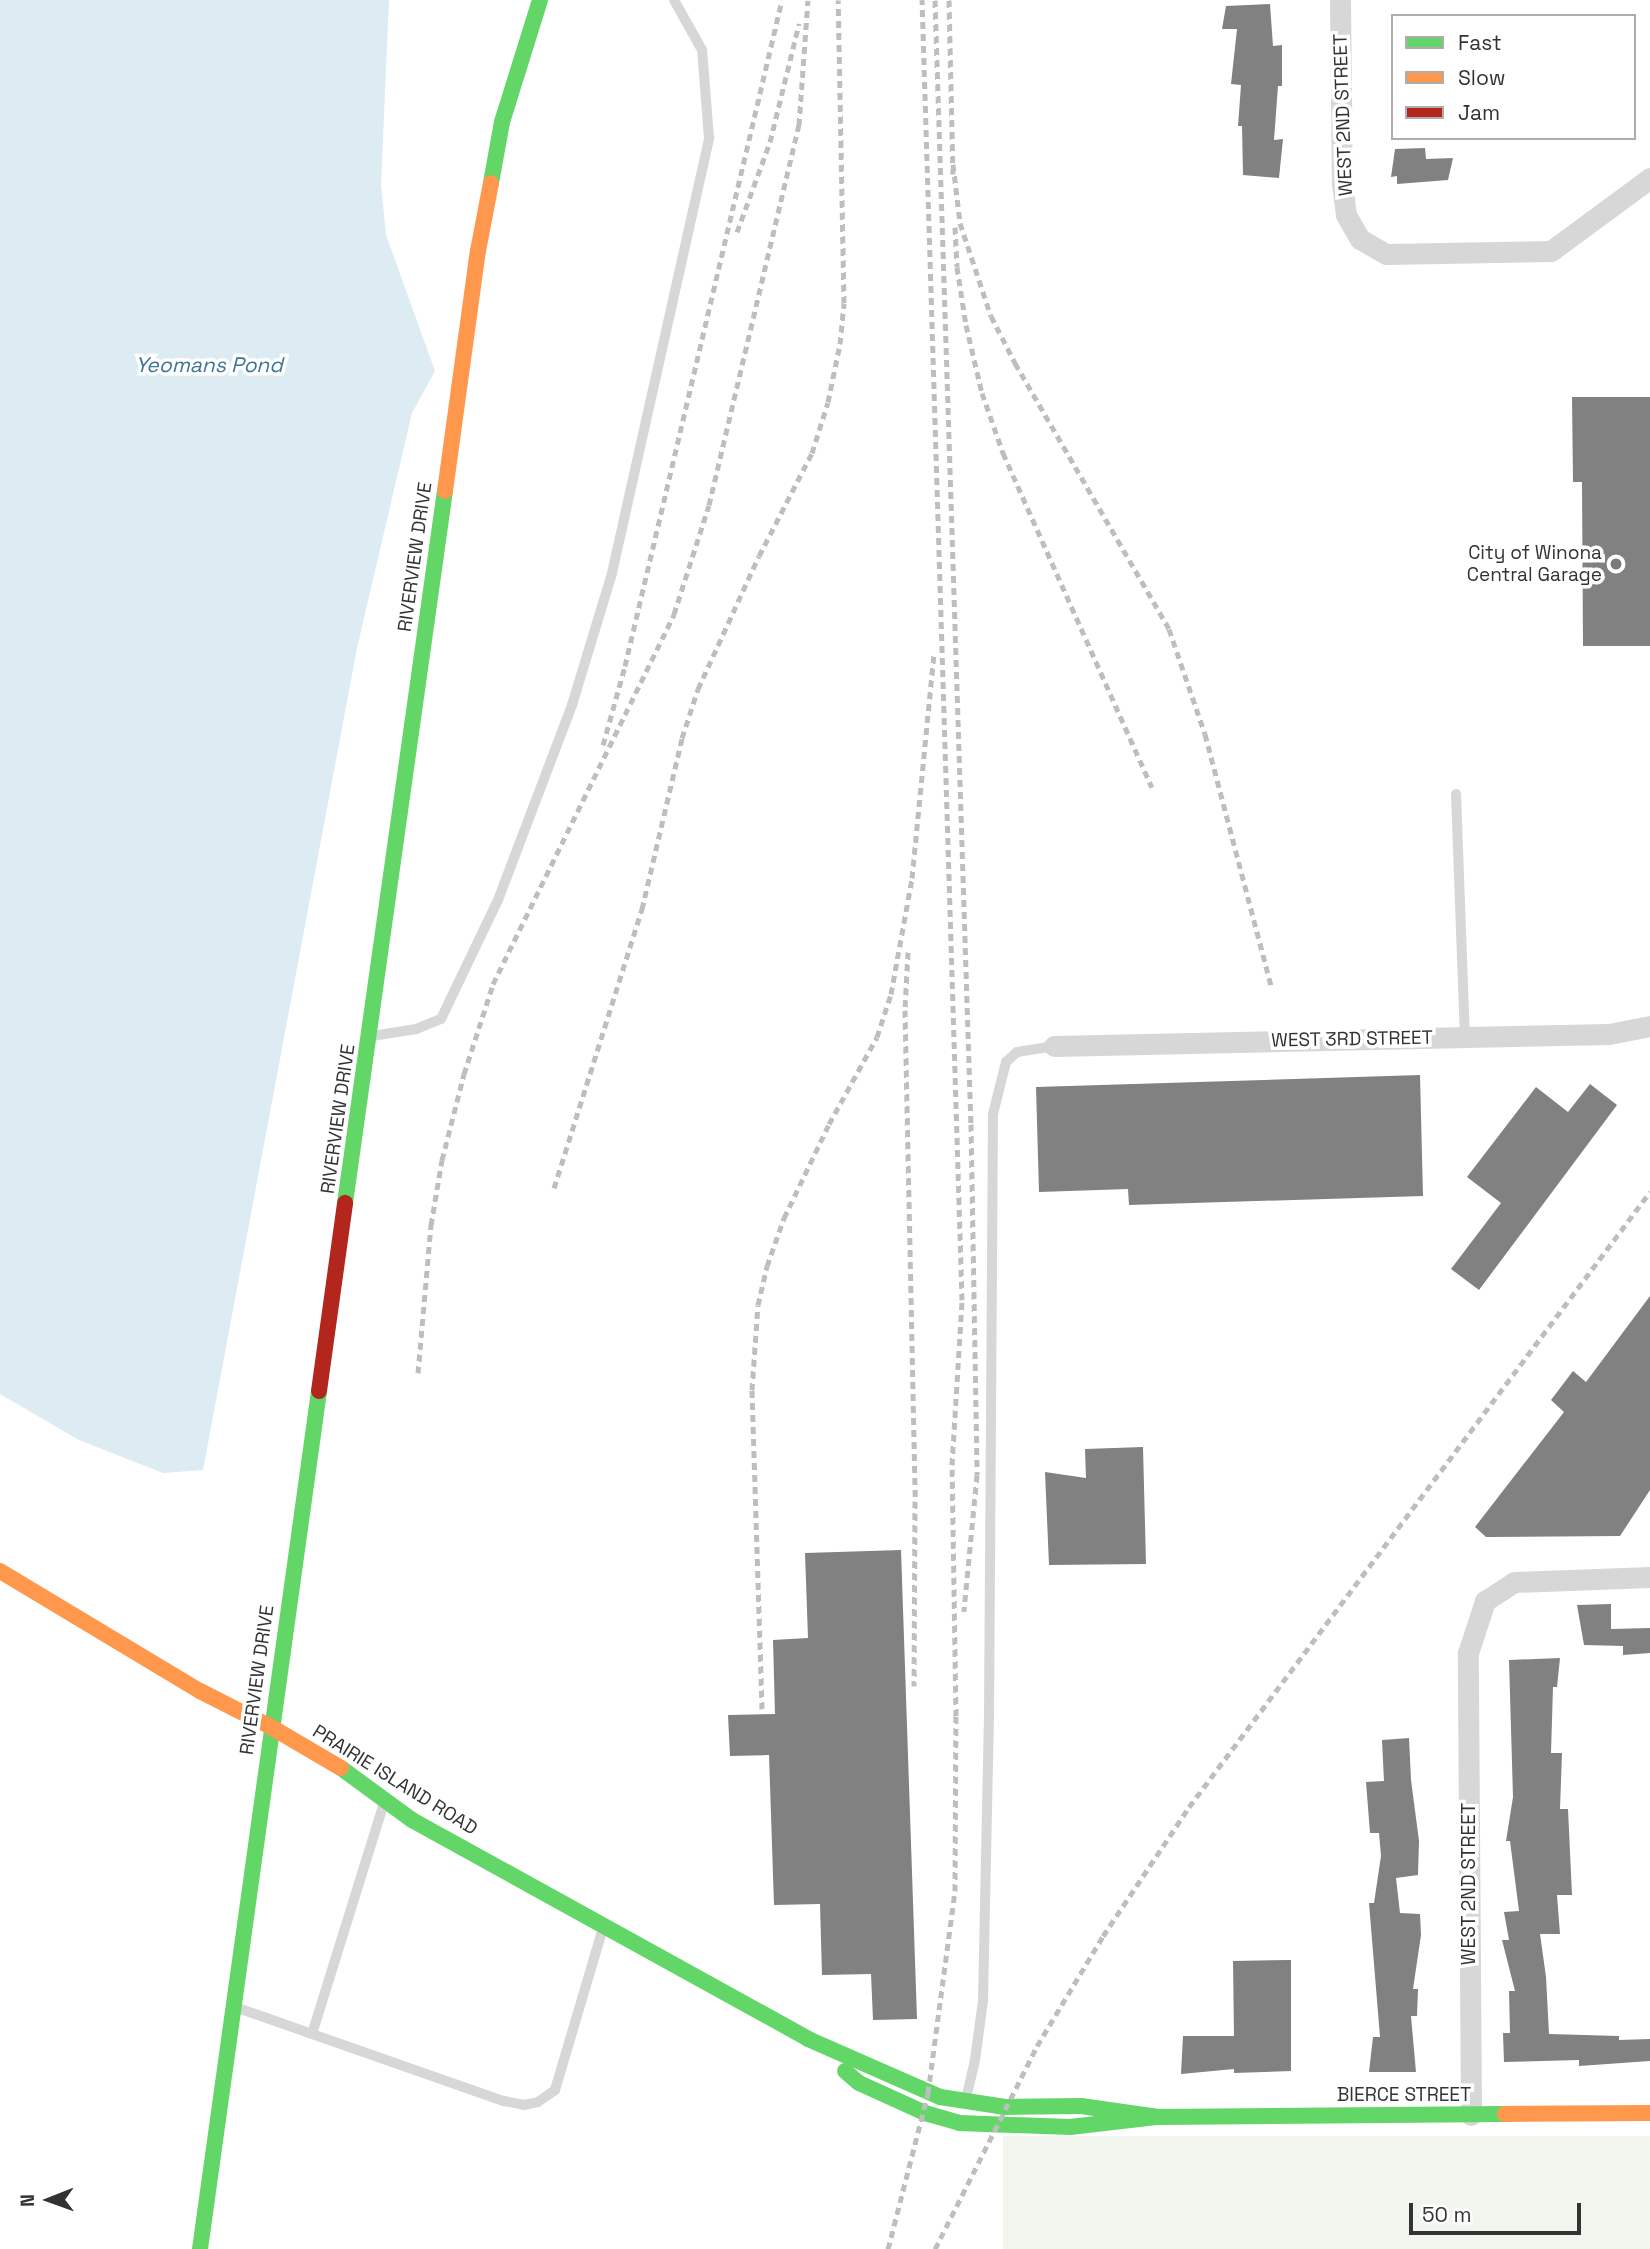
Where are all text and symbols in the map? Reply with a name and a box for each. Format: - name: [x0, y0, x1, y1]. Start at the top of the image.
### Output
- legend: [1391, 14, 1636, 140]
- text: Fast: [1458, 29, 1502, 56]
- street label: WEST 2ND STREET: [1329, 33, 1357, 197]
- text: Slow: [1458, 64, 1506, 91]
- text: Jam: [1458, 99, 1500, 126]
- water label: Yeomans Pond: [135, 352, 283, 378]
- street label: RIVERVIEW DRIVE: [393, 481, 437, 633]
- place label: City of Winona Central Garage: [1467, 542, 1602, 586]
- marker: City of Winona Central Garage: [1608, 556, 1624, 572]
- street label: WEST 3RD STREET: [1271, 1026, 1433, 1052]
- street label: RIVERVIEW DRIVE: [316, 1043, 360, 1195]
- street label: RIVERVIEW DRIVE: [235, 1604, 279, 1756]
- street label: PRAIRIE ISLAND ROAD: [308, 1720, 482, 1840]
- street label: WEST 2ND STREET: [1458, 1803, 1480, 1965]
- street label: BIERCE STREET: [1337, 2084, 1471, 2106]
- north arrow: [14, 2165, 84, 2235]
- scale bar: [1412, 2190, 1584, 2234]
- text: N: [15, 2194, 40, 2207]
- text: 50 m: [1422, 2201, 1472, 2228]

